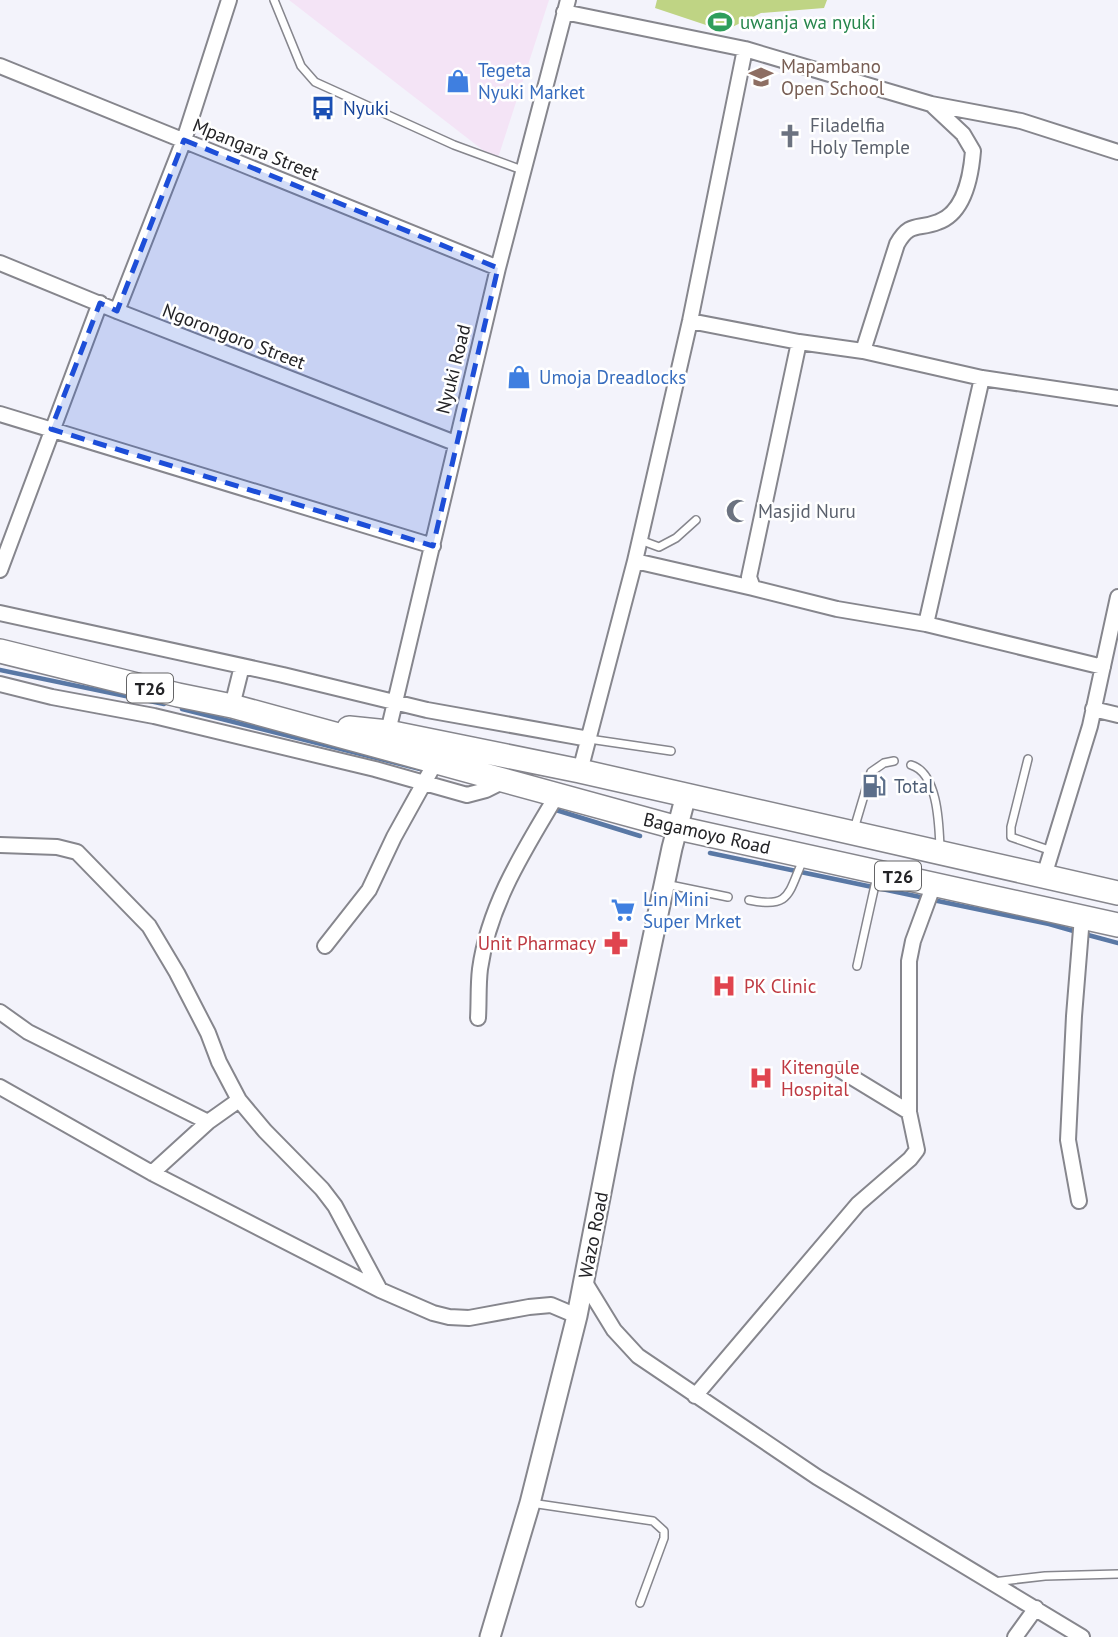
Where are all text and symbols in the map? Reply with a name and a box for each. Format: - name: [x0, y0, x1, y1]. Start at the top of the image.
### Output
- sports icon: uwanja wa nyuki: [706, 8, 734, 36]
- place label: uwanja wa nyuki: [740, 10, 876, 34]
- place label: Mapambano Open School: [781, 54, 885, 100]
- place label: Tegeta Nyuki Market: [478, 58, 586, 104]
- school or university icon: Mapambano Open School: [747, 63, 775, 91]
- shop icon: Tegeta Nyuki Market: [444, 67, 472, 95]
- bus stop icon: Nyuki: [309, 94, 337, 122]
- place label: Nyuki: [343, 96, 389, 120]
- street label: Mpangara Street: [189, 113, 323, 185]
- place label: Filadelfia Holy Temple: [810, 113, 910, 159]
- church icon: Filadelfia Holy Temple: [776, 122, 804, 150]
- street label: Ngorongoro Street: [159, 298, 309, 374]
- street label: Nyuki Road: [430, 322, 476, 416]
- shop icon: Umoja Dreadlocks: [505, 363, 533, 391]
- place label: Umoja Dreadlocks: [539, 365, 686, 389]
- mosque icon: Masjid Nuru: [724, 497, 752, 525]
- place label: Masjid Nuru: [758, 499, 856, 523]
- road number: T26: [127, 674, 173, 702]
- fuel station icon: Total: [860, 772, 888, 800]
- place label: Total: [894, 774, 934, 798]
- street label: Bagamoyo Road: [641, 807, 773, 859]
- road number: T26: [875, 862, 921, 890]
- place label: Lin Mini Super Mrket: [643, 887, 742, 933]
- supermarket icon: Lin Mini Super Mrket: [609, 896, 637, 924]
- pharmacy icon: Unit Pharmacy: [602, 929, 630, 957]
- place label: Unit Pharmacy: [478, 931, 596, 955]
- hospital icon: PK Clinic: [710, 972, 738, 1000]
- place label: PK Clinic: [744, 974, 816, 998]
- place label: Kitengule Hospital: [781, 1055, 860, 1101]
- hospital icon: Kitengule Hospital: [747, 1064, 775, 1092]
- street label: Wazo Road: [573, 1189, 613, 1281]

